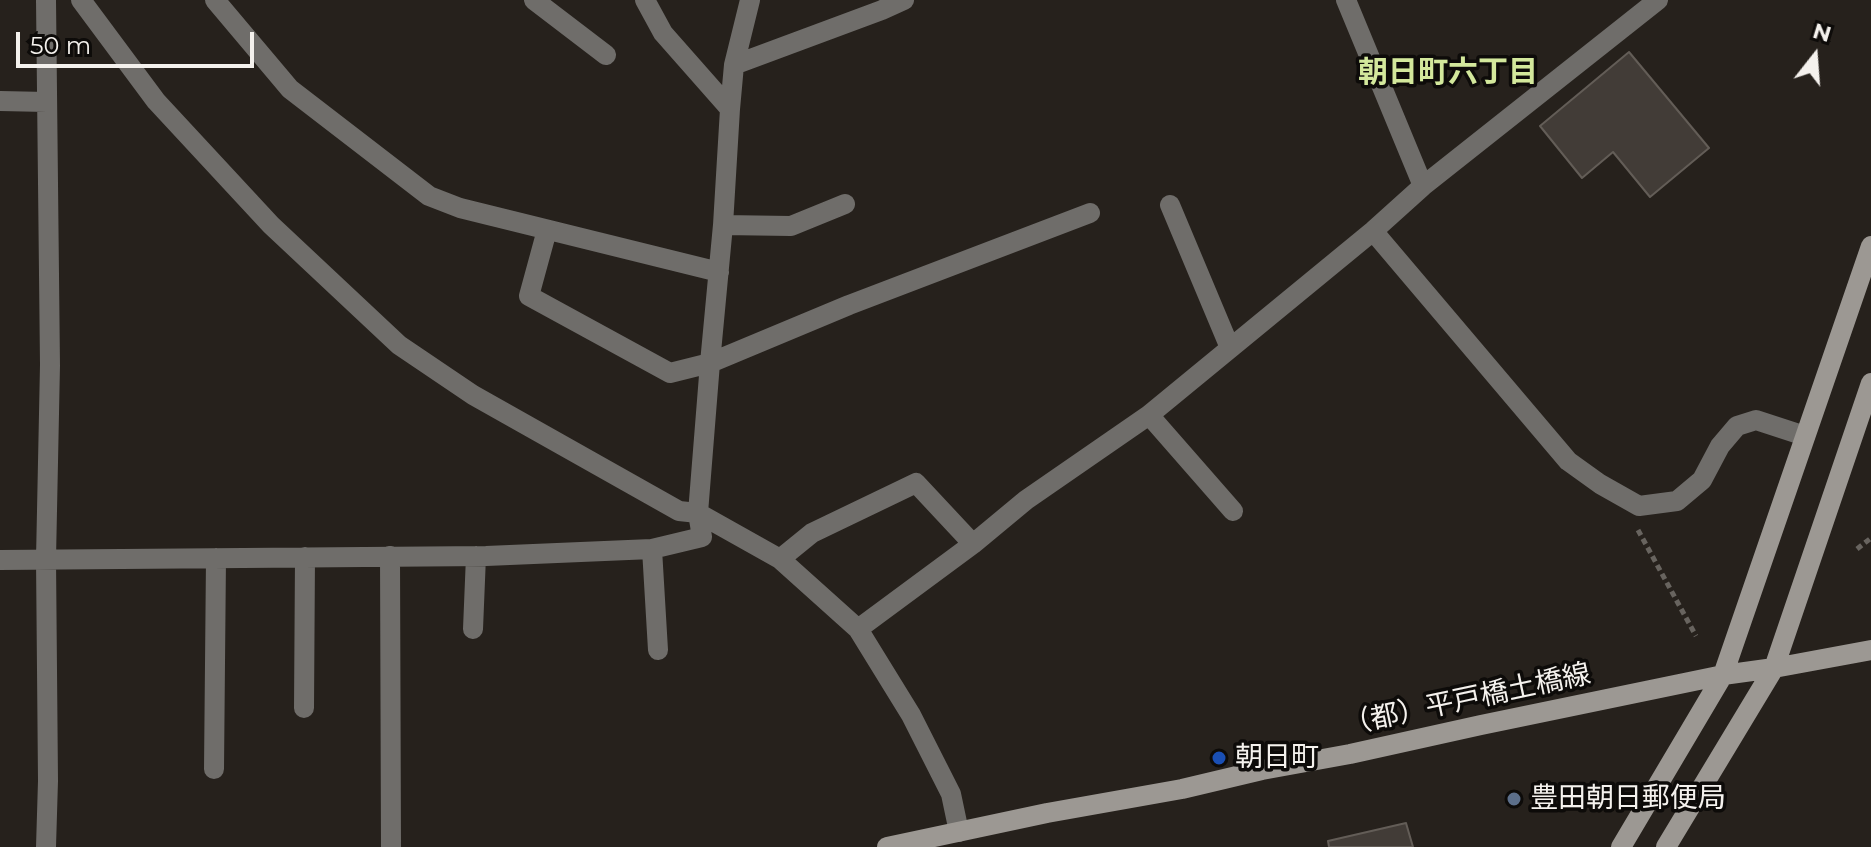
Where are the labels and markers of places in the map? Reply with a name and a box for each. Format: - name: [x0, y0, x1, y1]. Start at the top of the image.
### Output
- place label: 朝日町: [1235, 741, 1319, 775]
- marker: 朝日町: [1210, 749, 1228, 767]
- place label: 豊田朝日郵便局: [1530, 782, 1726, 816]
- marker: 豊田朝日郵便局: [1505, 790, 1523, 808]

